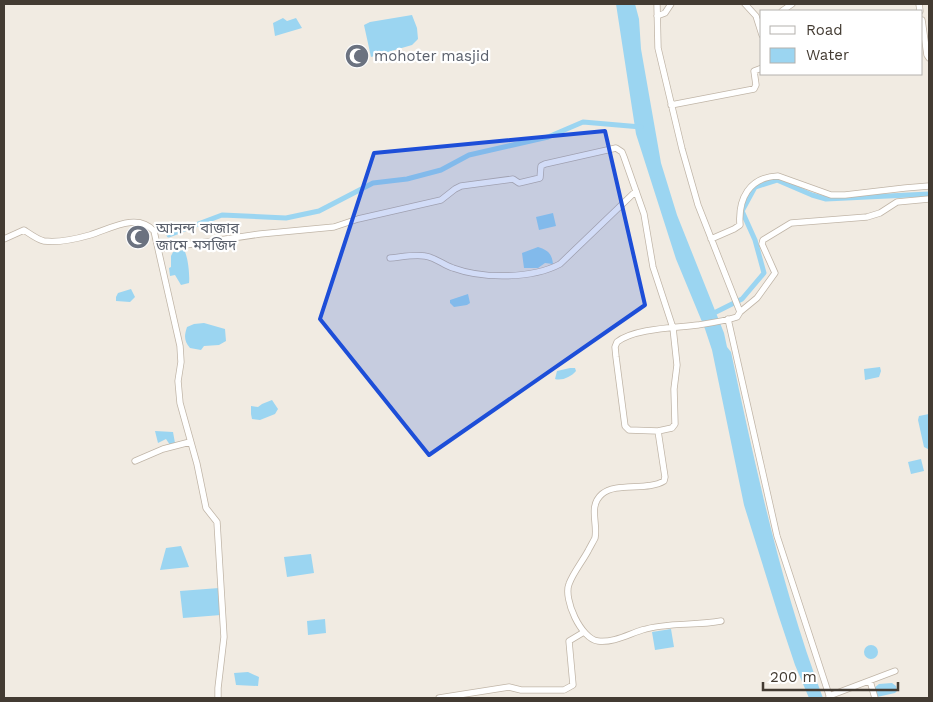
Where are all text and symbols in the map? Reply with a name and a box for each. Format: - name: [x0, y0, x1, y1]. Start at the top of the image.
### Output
- legend: [760, 10, 923, 75]
- text: Road: [806, 21, 843, 39]
- mosque icon: mohoter masjid: [344, 43, 370, 69]
- text: Water: [806, 46, 849, 64]
- place label: mohoter masjid: [374, 47, 489, 65]
- place label: আনন্দ বাজার জামে মসজিদ: [155, 219, 240, 254]
- mosque icon: আনন্দ বাজার জামে মসজিদ: [125, 224, 151, 250]
- scale bar: [763, 660, 898, 692]
- text: 200 m: [770, 668, 817, 686]

